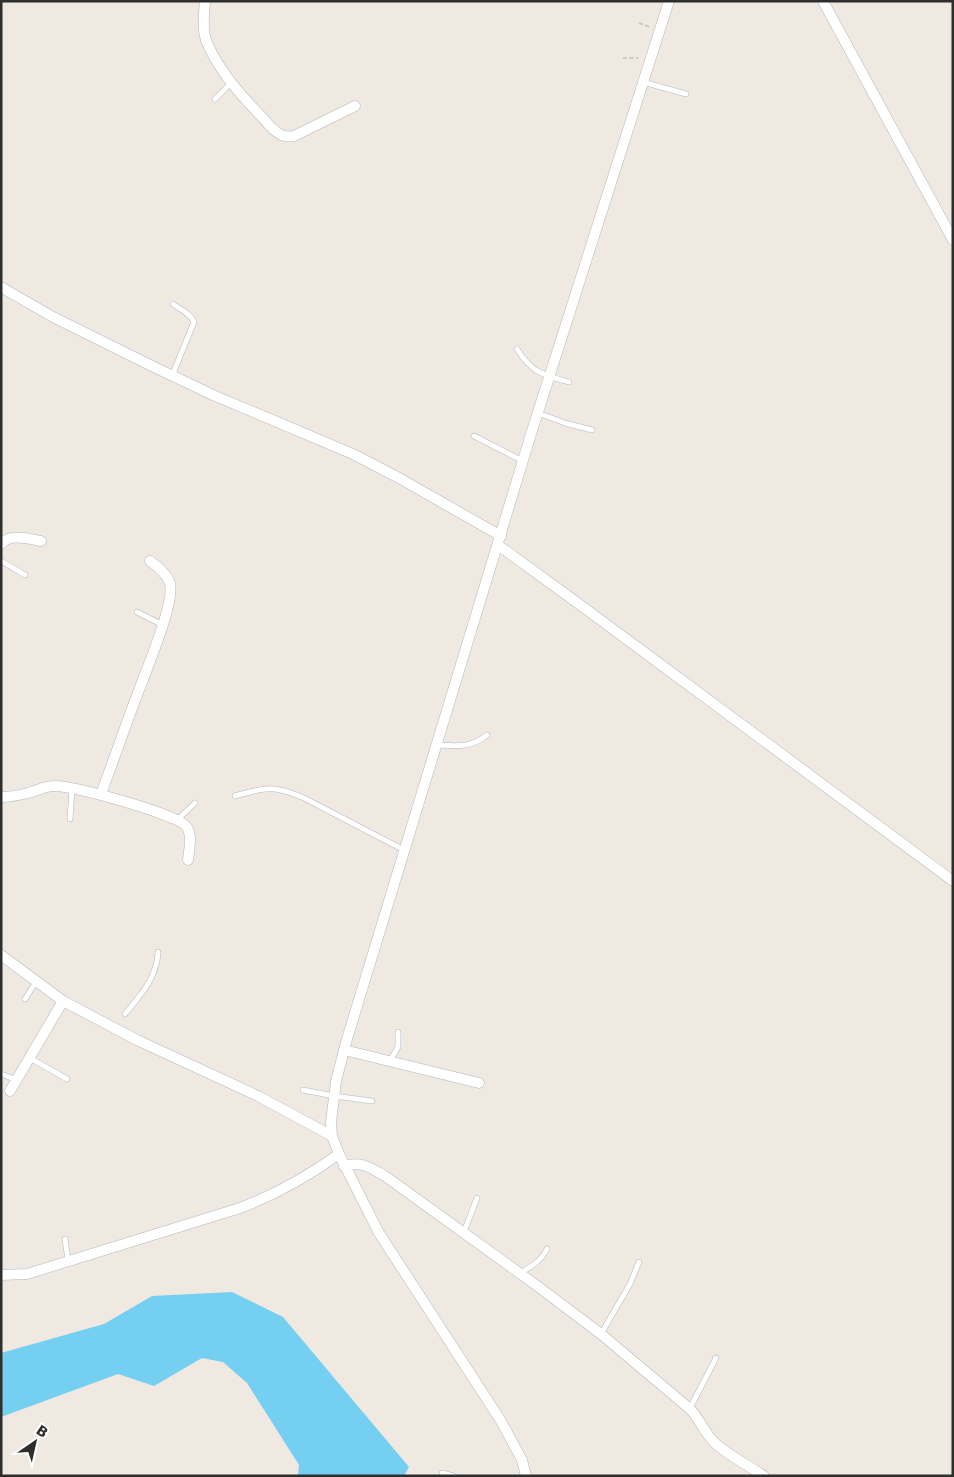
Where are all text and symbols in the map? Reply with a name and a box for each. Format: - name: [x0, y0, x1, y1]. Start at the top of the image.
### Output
- north arrow: [10, 1417, 60, 1467]
- text: B: [33, 1422, 51, 1441]

